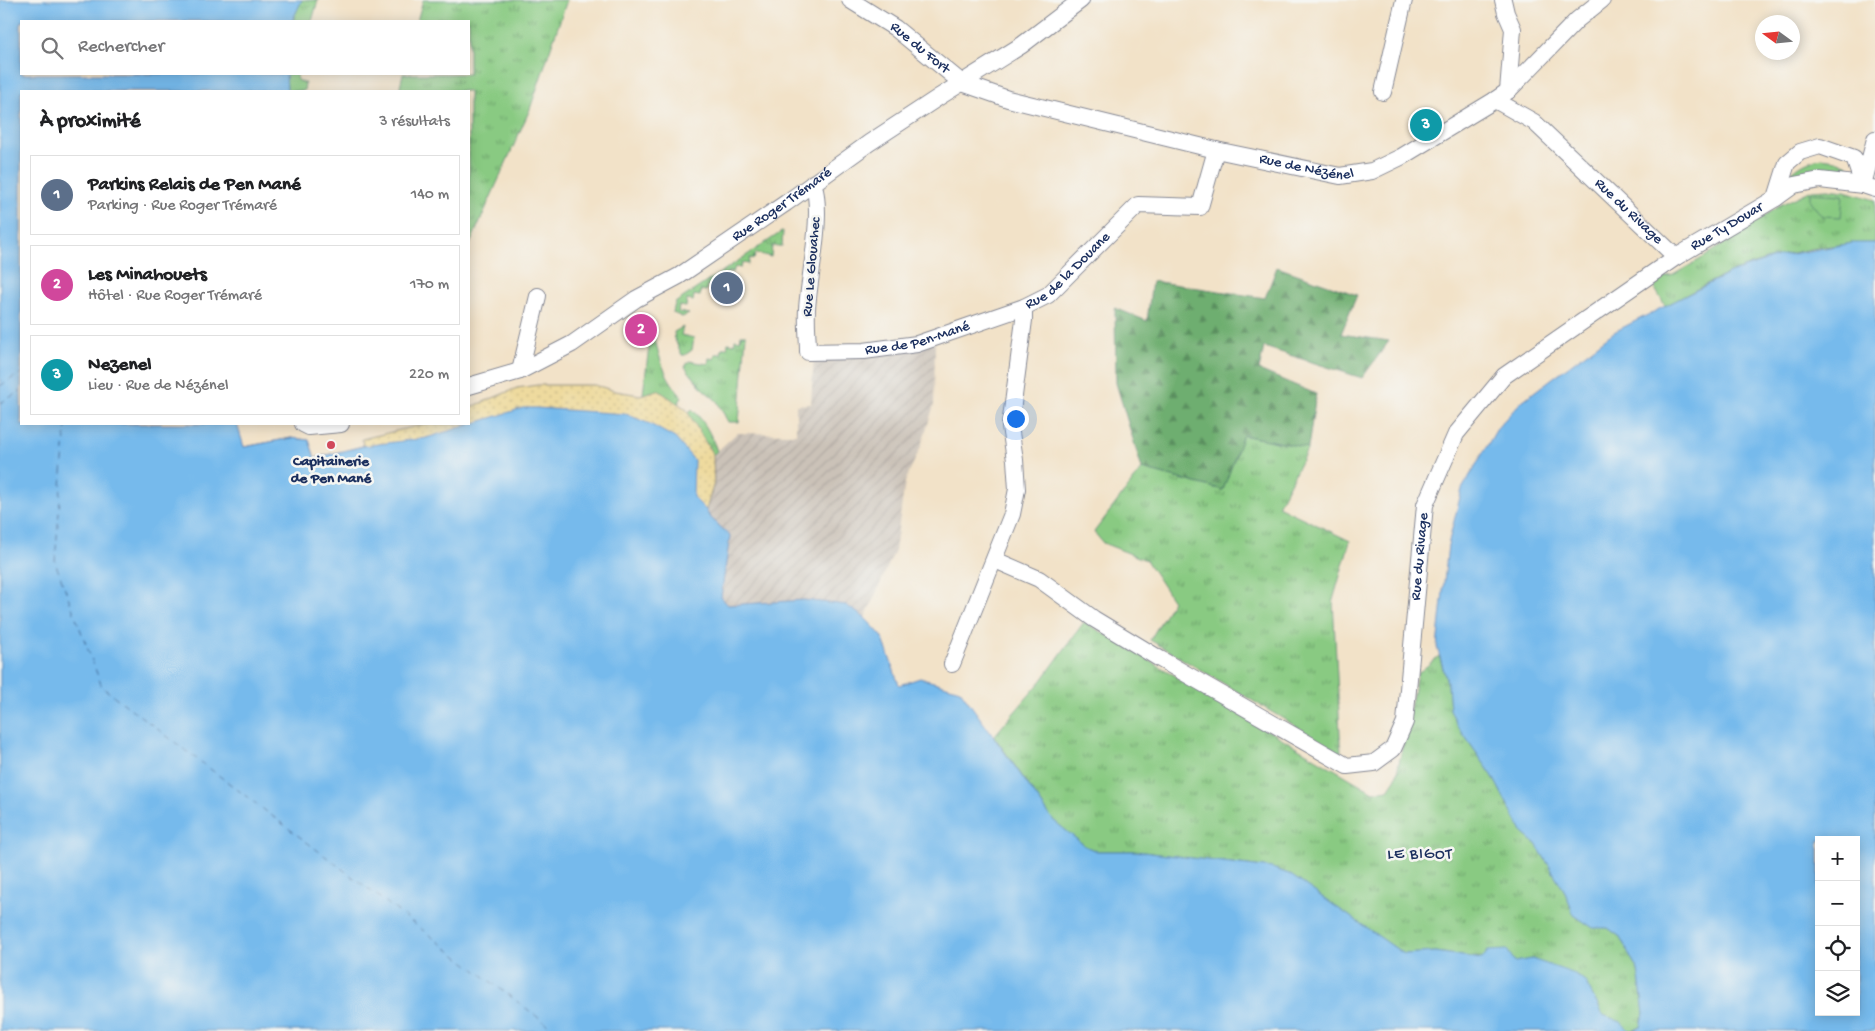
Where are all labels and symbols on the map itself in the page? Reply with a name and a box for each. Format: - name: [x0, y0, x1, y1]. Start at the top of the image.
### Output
- north arrow: [1755, 15, 1800, 60]
- street label: Rue du Fort: [887, 18, 955, 79]
- pin: 3: [1410, 106, 1442, 144]
- street label: Rue de Nézénel: [1257, 150, 1355, 185]
- street label: Rue Roger Trémaré: [729, 164, 836, 246]
- street label: Rue du Rivage: [1590, 175, 1667, 249]
- street label: Rue Ty Douar: [1688, 198, 1768, 255]
- street label: Rue Le Glouahec: [799, 216, 825, 317]
- street label: Rue de la Douane: [1022, 228, 1115, 314]
- pin: 1: [711, 269, 743, 307]
- pin: 2: [625, 311, 657, 349]
- street label: Rue de Pen-Mané: [864, 317, 973, 360]
- your location: [1003, 406, 1029, 432]
- marker: Capitainerie de Pen Mané: [325, 439, 337, 451]
- place label: Capitainerie de Pen Mané: [291, 453, 372, 488]
- street label: Rue du Rivage: [1407, 512, 1433, 601]
- district label: LE BIGOT: [1387, 846, 1453, 865]

